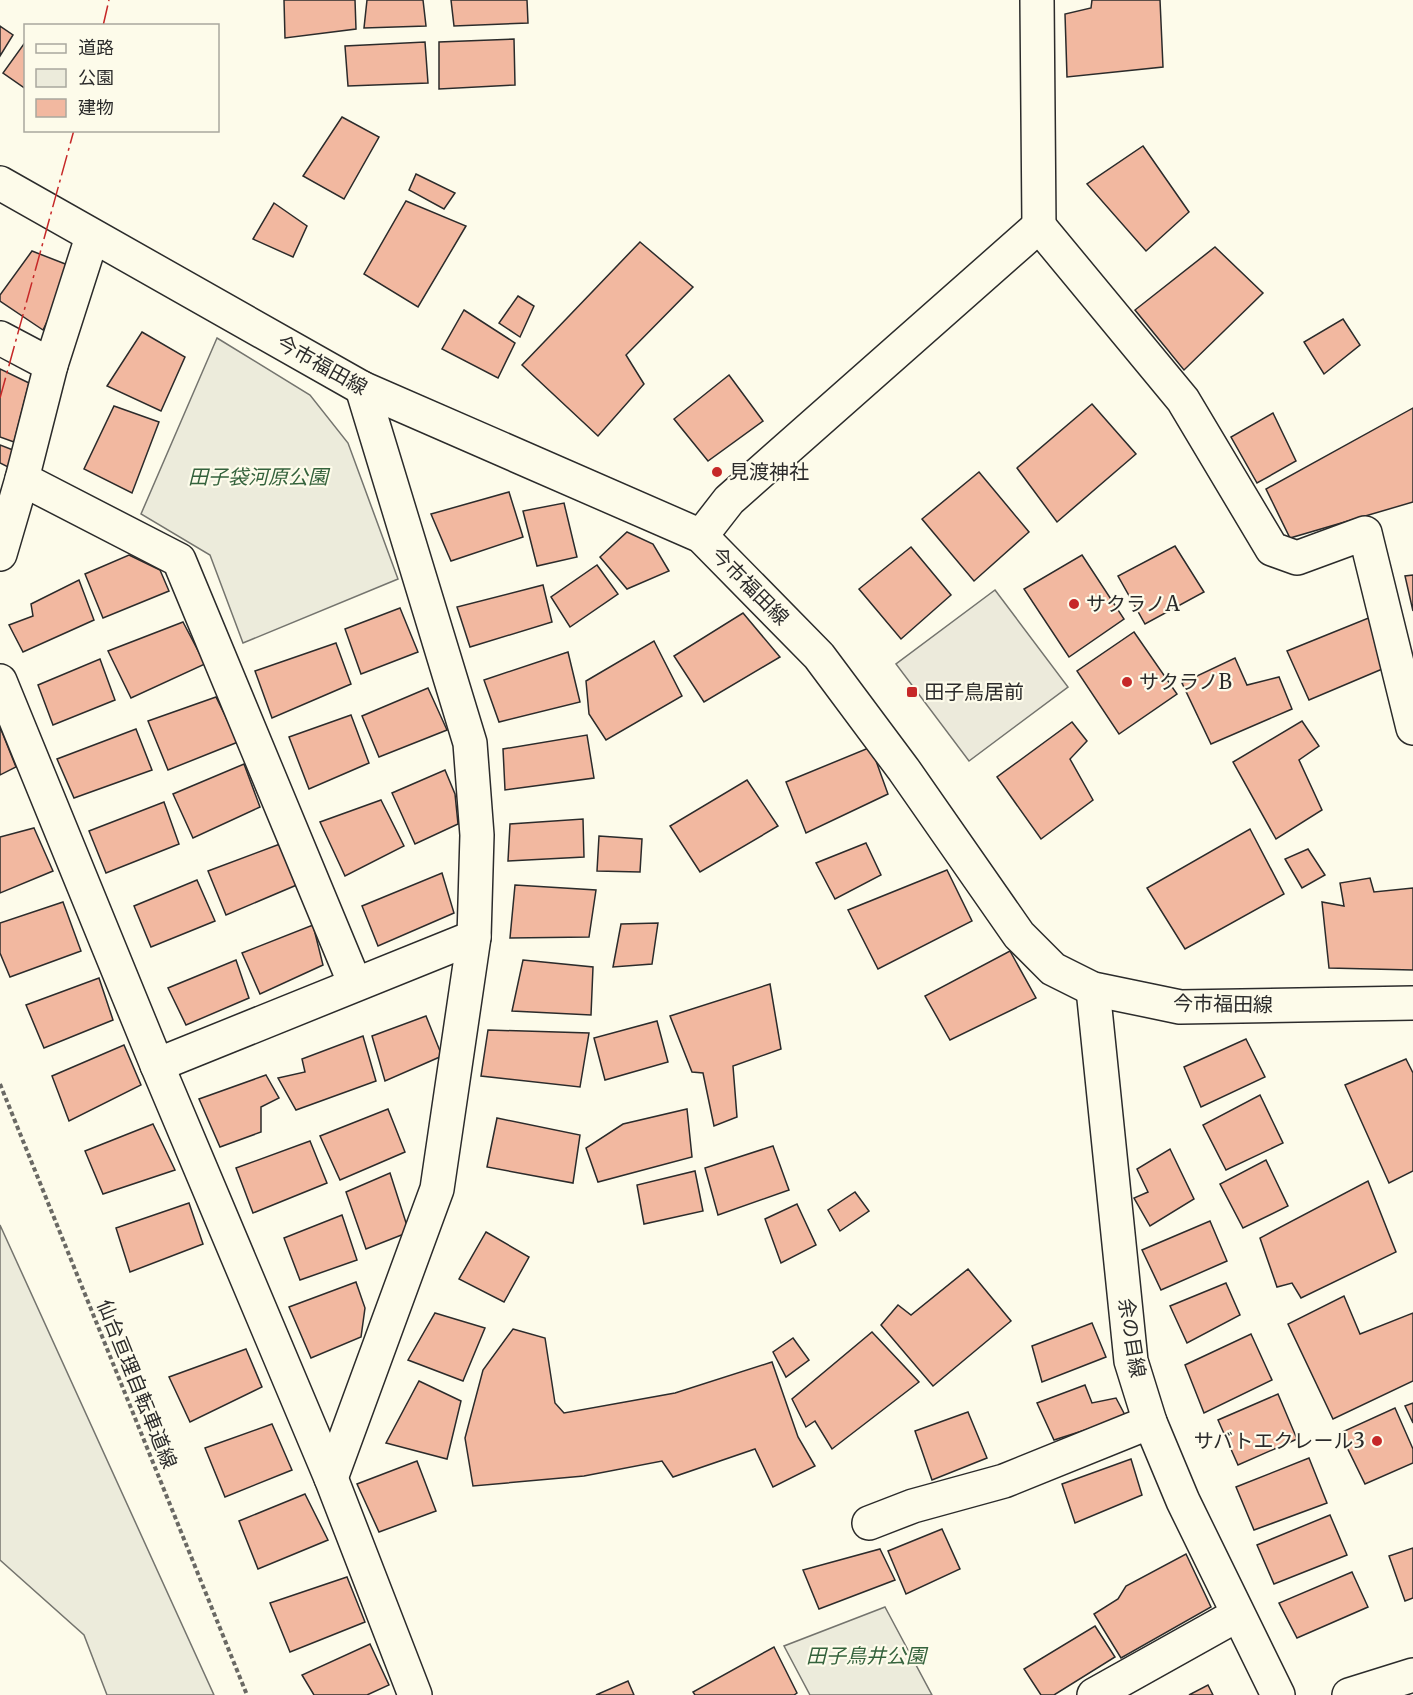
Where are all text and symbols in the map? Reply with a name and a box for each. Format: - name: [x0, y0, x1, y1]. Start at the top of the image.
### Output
- legend: [24, 24, 219, 132]
- text: 道路: [78, 36, 114, 59]
- text: 公園: [78, 66, 114, 89]
- text: 建物: [78, 96, 114, 119]
- street label: 今市福田線: [272, 329, 372, 400]
- place label: 見渡神社: [729, 459, 809, 484]
- park label: 田子袋河原公園: [188, 464, 331, 489]
- marker: 見渡神社: [710, 465, 724, 479]
- street label: 今市福田線: [706, 541, 795, 630]
- place label: サクラノA: [1086, 591, 1181, 616]
- marker: サクラノA: [1067, 597, 1081, 611]
- place label: サクラノB: [1139, 669, 1232, 694]
- marker: サクラノB: [1120, 675, 1134, 689]
- place label: 田子鳥居前: [924, 679, 1024, 704]
- marker: 田子鳥居前: [905, 685, 919, 699]
- street label: 今市福田線: [1173, 990, 1273, 1017]
- street label: 仙台亘理自転車道線: [92, 1296, 183, 1472]
- street label: 余の目線: [1114, 1296, 1151, 1379]
- place label: サバトエクレール3: [1194, 1428, 1365, 1453]
- marker: サバトエクレール3: [1370, 1434, 1384, 1448]
- park label: 田子鳥井公園: [806, 1643, 929, 1668]

